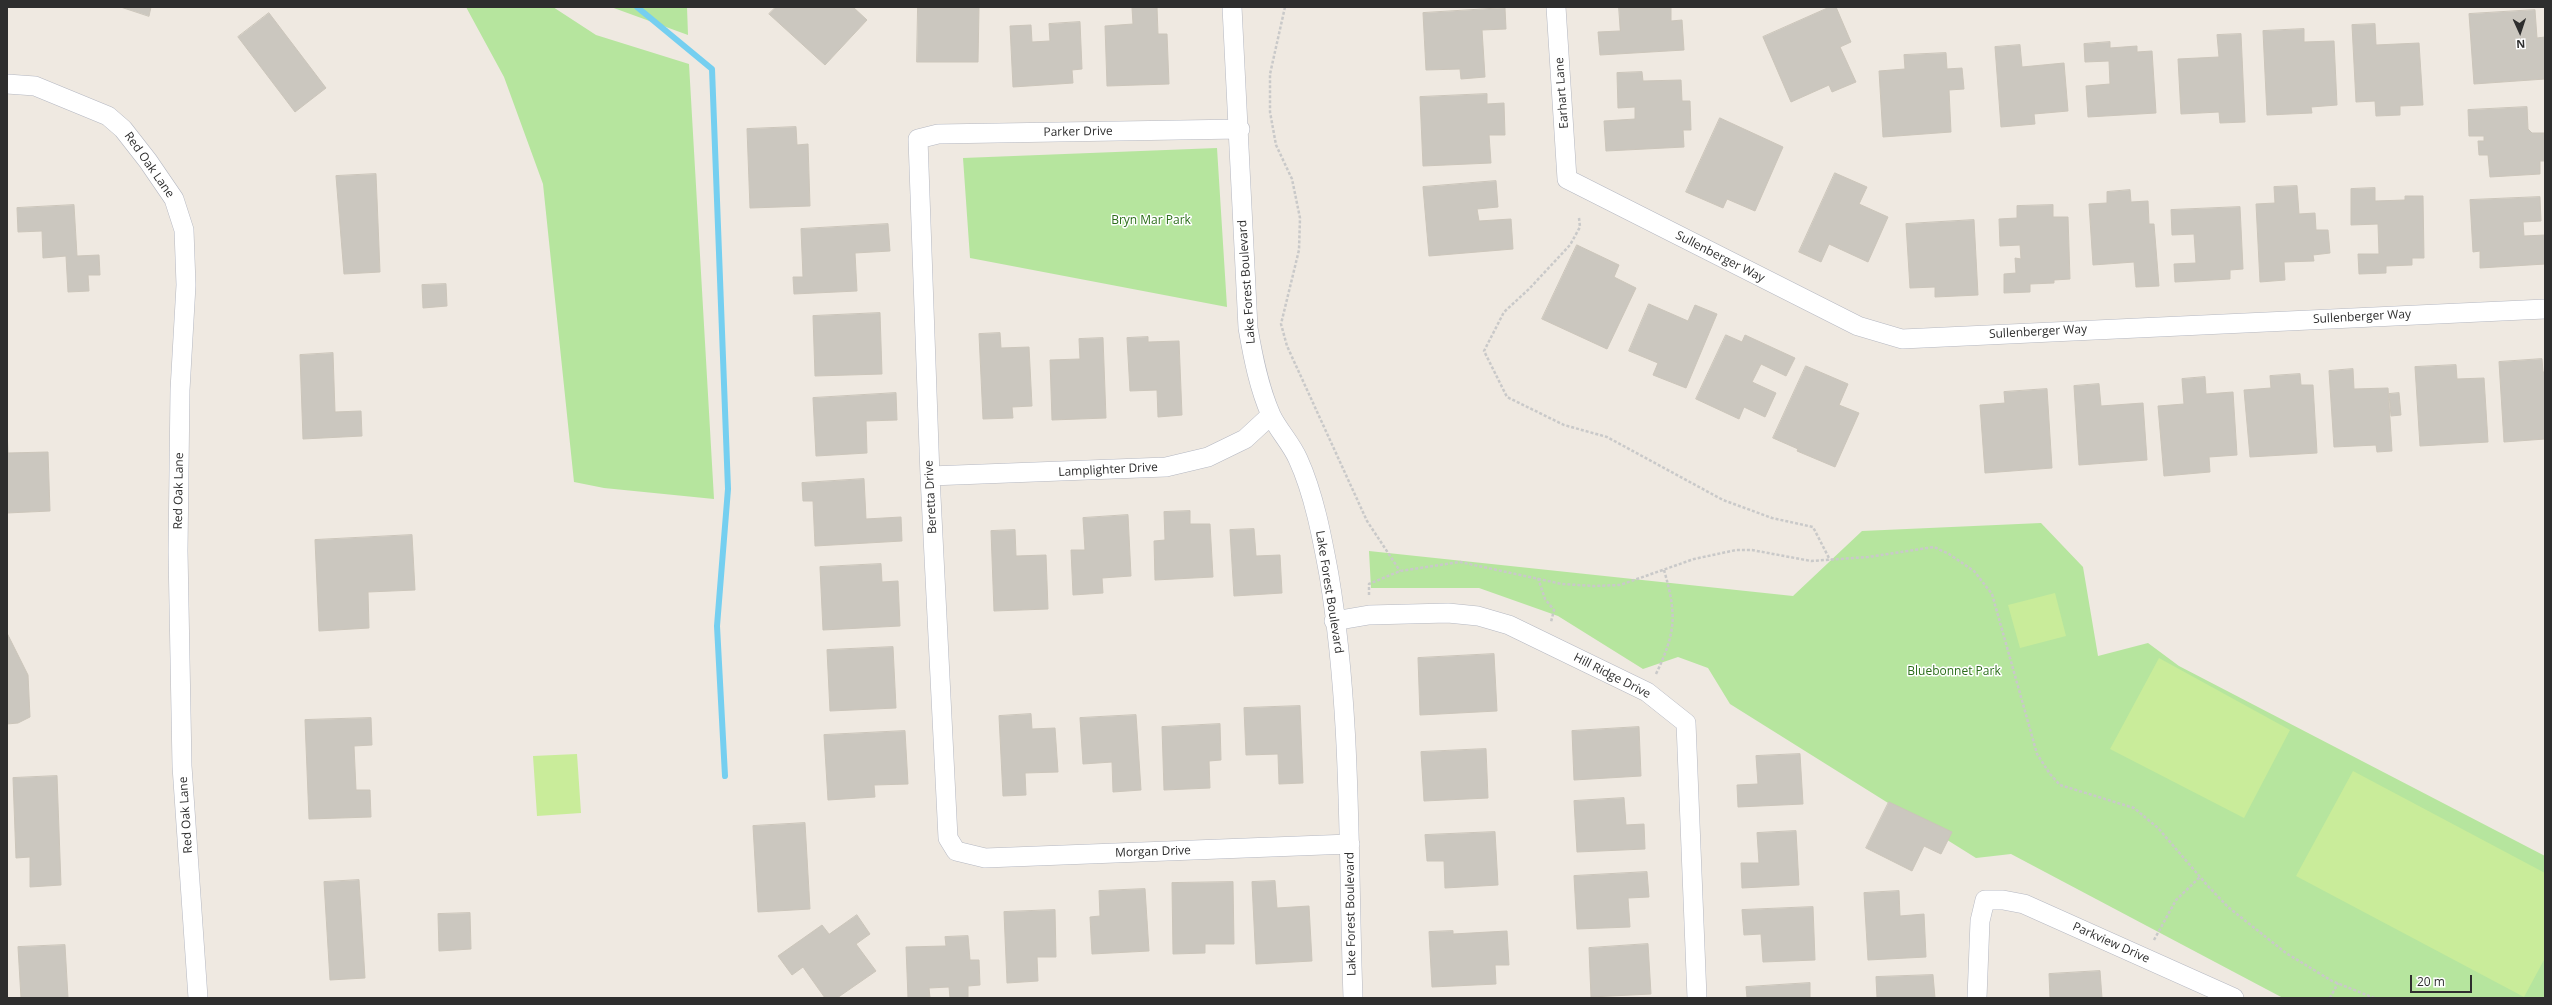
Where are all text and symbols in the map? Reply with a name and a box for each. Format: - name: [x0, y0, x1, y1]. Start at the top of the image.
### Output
- north arrow: [2500, 12, 2540, 52]
- text: N: [2516, 37, 2526, 52]
- street label: Earhart Lane: [1552, 57, 1572, 129]
- street label: Parker Drive: [1043, 124, 1113, 140]
- street label: Red Oak Lane: [121, 129, 177, 201]
- park label: Bryn Mar Park: [1111, 214, 1191, 228]
- street label: Lake Forest Boulevard: [1235, 220, 1259, 344]
- street label: Sullenberger Way: [1673, 228, 1767, 286]
- street label: Sullenberger Way: [2313, 307, 2411, 327]
- street label: Sullenberger Way: [1989, 322, 2087, 342]
- street label: Red Oak Lane: [171, 452, 187, 530]
- street label: Beretta Drive: [922, 460, 940, 534]
- street label: Lamplighter Drive: [1058, 460, 1158, 480]
- street label: Lake Forest Boulevard: [1312, 530, 1346, 654]
- street label: Hill Ridge Drive: [1571, 650, 1653, 702]
- park label: Bluebonnet Park: [1907, 665, 2001, 679]
- street label: Red Oak Lane: [176, 776, 196, 854]
- street label: Morgan Drive: [1115, 843, 1191, 861]
- street label: Lake Forest Boulevard: [1343, 852, 1359, 976]
- street label: Parkview Drive: [2070, 920, 2152, 966]
- scale bar: [2412, 967, 2474, 993]
- text: 20 m: [2417, 973, 2445, 990]

